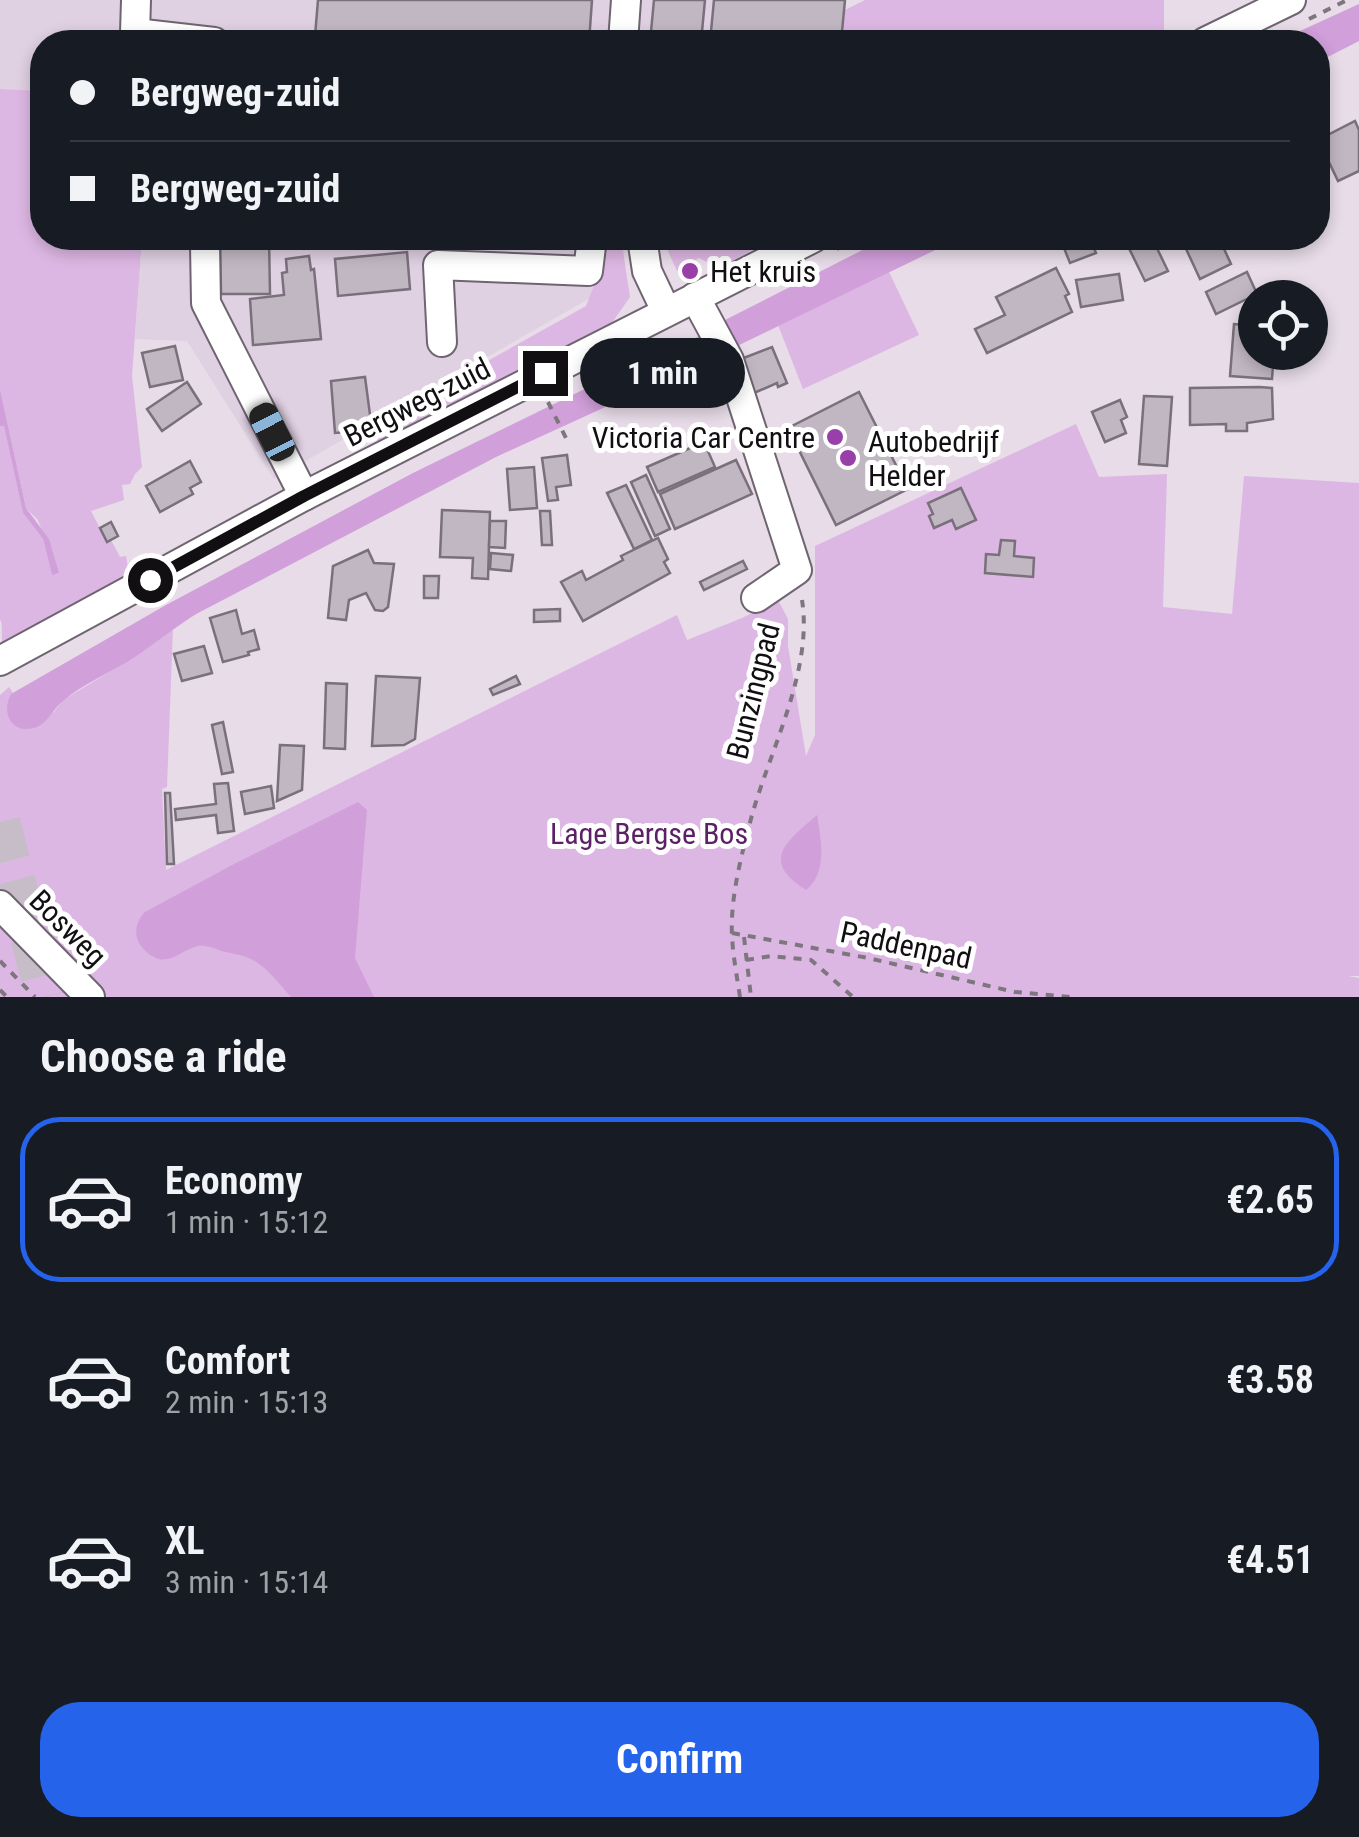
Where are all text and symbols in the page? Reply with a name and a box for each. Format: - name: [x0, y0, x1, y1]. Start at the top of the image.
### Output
- text: Bergweg-zuid: [130, 71, 340, 115]
- text: Bergweg-zuid: [130, 167, 340, 211]
- place label: Het kruis: [710, 254, 816, 289]
- marker: Het kruis: [679, 260, 701, 282]
- map controls: [1238, 280, 1328, 370]
- button: locate: [1238, 280, 1328, 370]
- callout: 1 min: [580, 338, 745, 408]
- street label: Bergweg-zuid: [338, 350, 496, 454]
- route end: [523, 351, 568, 396]
- text: 1 min: [627, 354, 698, 392]
- car: [245, 398, 299, 466]
- place label: Victoria Car Centre: [592, 420, 815, 455]
- place label: Autobedrijf Helder: [868, 424, 1000, 493]
- marker: Victoria Car Centre: [824, 426, 846, 448]
- marker: Autobedrijf Helder: [837, 447, 859, 469]
- route start: [128, 558, 173, 603]
- street label: Bunzingpad: [719, 619, 787, 763]
- park label: Lage Bergse Bos: [550, 816, 748, 851]
- street label: Bosweg: [23, 883, 113, 973]
- street label: Paddenpad: [837, 914, 975, 976]
- text: Choose a ride: [40, 1030, 287, 1083]
- icon: car: [45, 1155, 135, 1245]
- text: Economy: [165, 1159, 302, 1203]
- text: €2.65: [1226, 1178, 1314, 1222]
- text: 1 min · 15:12: [165, 1203, 328, 1241]
- icon: car: [45, 1335, 135, 1425]
- text: Comfort: [165, 1339, 290, 1383]
- text: €3.58: [1226, 1358, 1314, 1402]
- text: 2 min · 15:13: [165, 1383, 328, 1421]
- icon: car: [45, 1515, 135, 1605]
- text: XL: [165, 1519, 204, 1563]
- text: €4.51: [1226, 1538, 1314, 1582]
- text: 3 min · 15:14: [165, 1563, 328, 1601]
- button: Confirm: [40, 1702, 1319, 1817]

